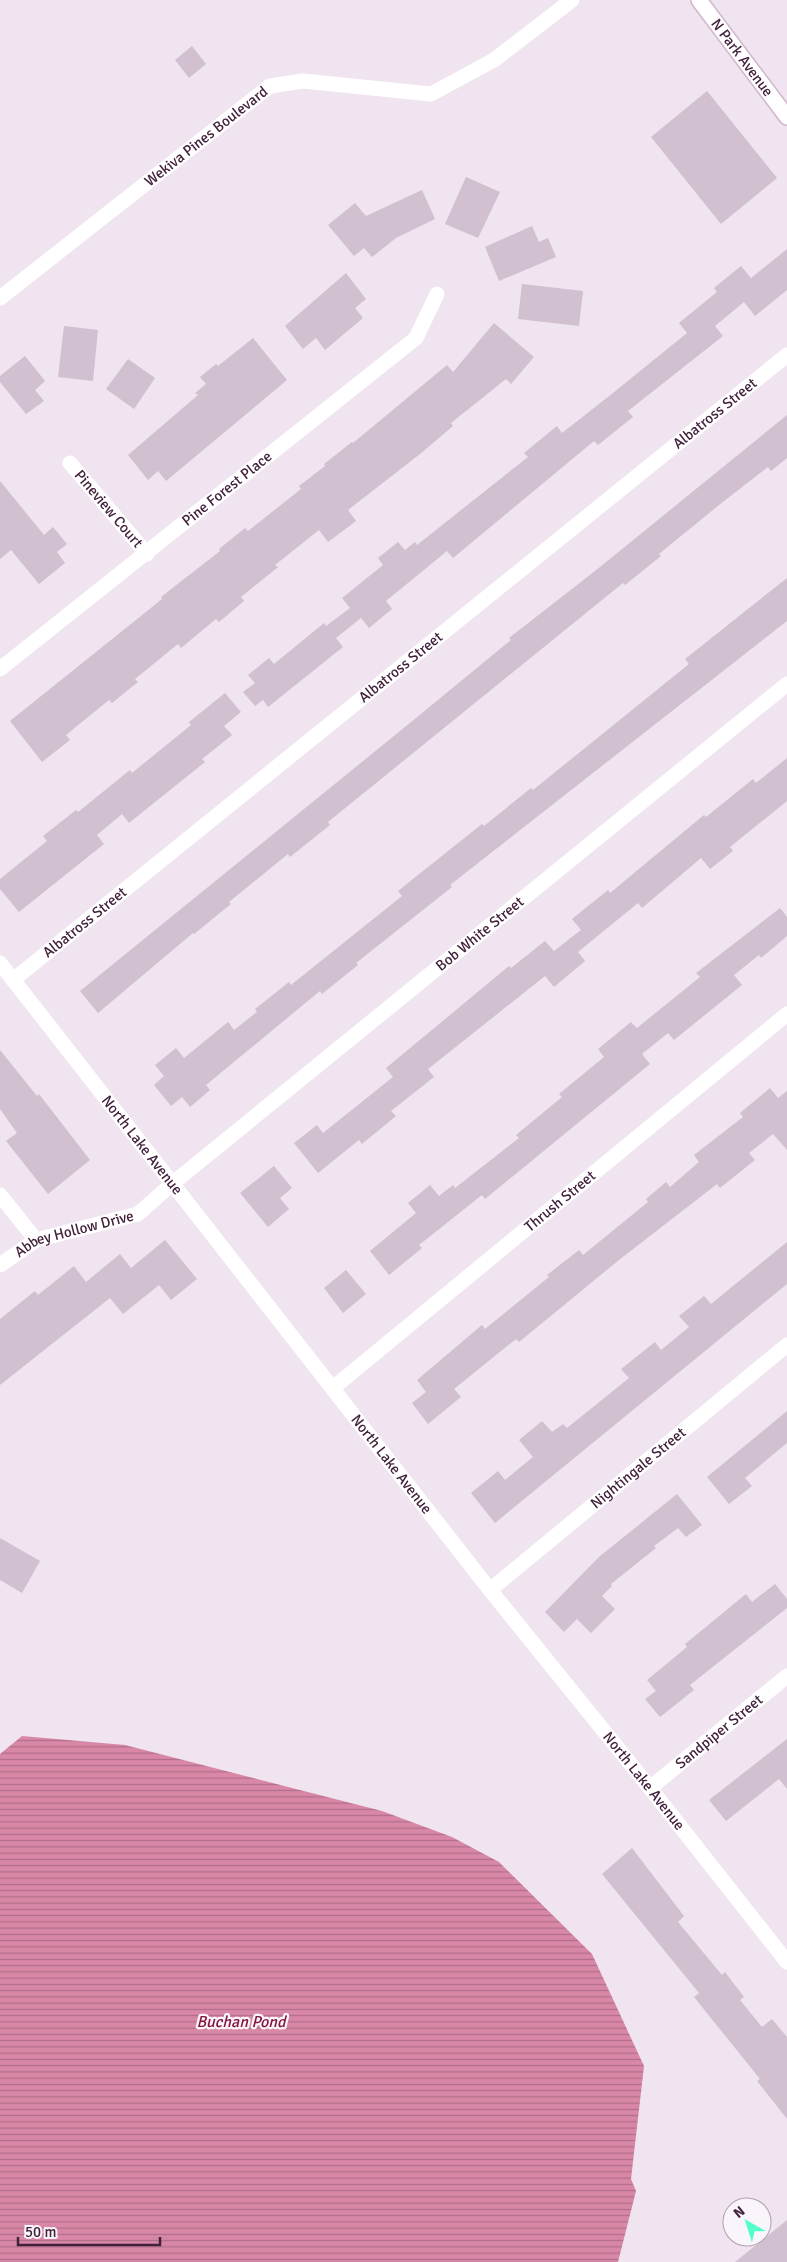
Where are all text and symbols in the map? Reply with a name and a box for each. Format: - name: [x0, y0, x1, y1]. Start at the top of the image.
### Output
- street label: N Park Avenue: [707, 15, 777, 100]
- street label: Wekiva Pines Boulevard: [141, 82, 271, 190]
- street label: Albatross Street: [669, 374, 760, 453]
- street label: Pine Forest Place: [178, 447, 275, 530]
- street label: Pineview Court: [71, 466, 147, 551]
- street label: Albatross Street: [355, 628, 446, 706]
- street label: Albatross Street: [39, 883, 130, 961]
- street label: Bob White Street: [432, 893, 527, 975]
- street label: North Lake Avenue: [98, 1092, 187, 1198]
- street label: Thrush Street: [521, 1167, 599, 1236]
- street label: Abbey Hollow Drive: [11, 1206, 136, 1261]
- street label: North Lake Avenue: [347, 1411, 436, 1517]
- street label: Nightingale Street: [587, 1423, 689, 1512]
- street label: Sandpiper Street: [672, 1691, 766, 1773]
- street label: North Lake Avenue: [599, 1728, 689, 1834]
- water label: Buchan Pond: [196, 2012, 288, 2032]
- north arrow: [722, 2197, 772, 2247]
- text: N: [730, 2203, 748, 2222]
- scale bar: [18, 2214, 160, 2246]
- text: 50 m: [25, 2223, 56, 2241]

